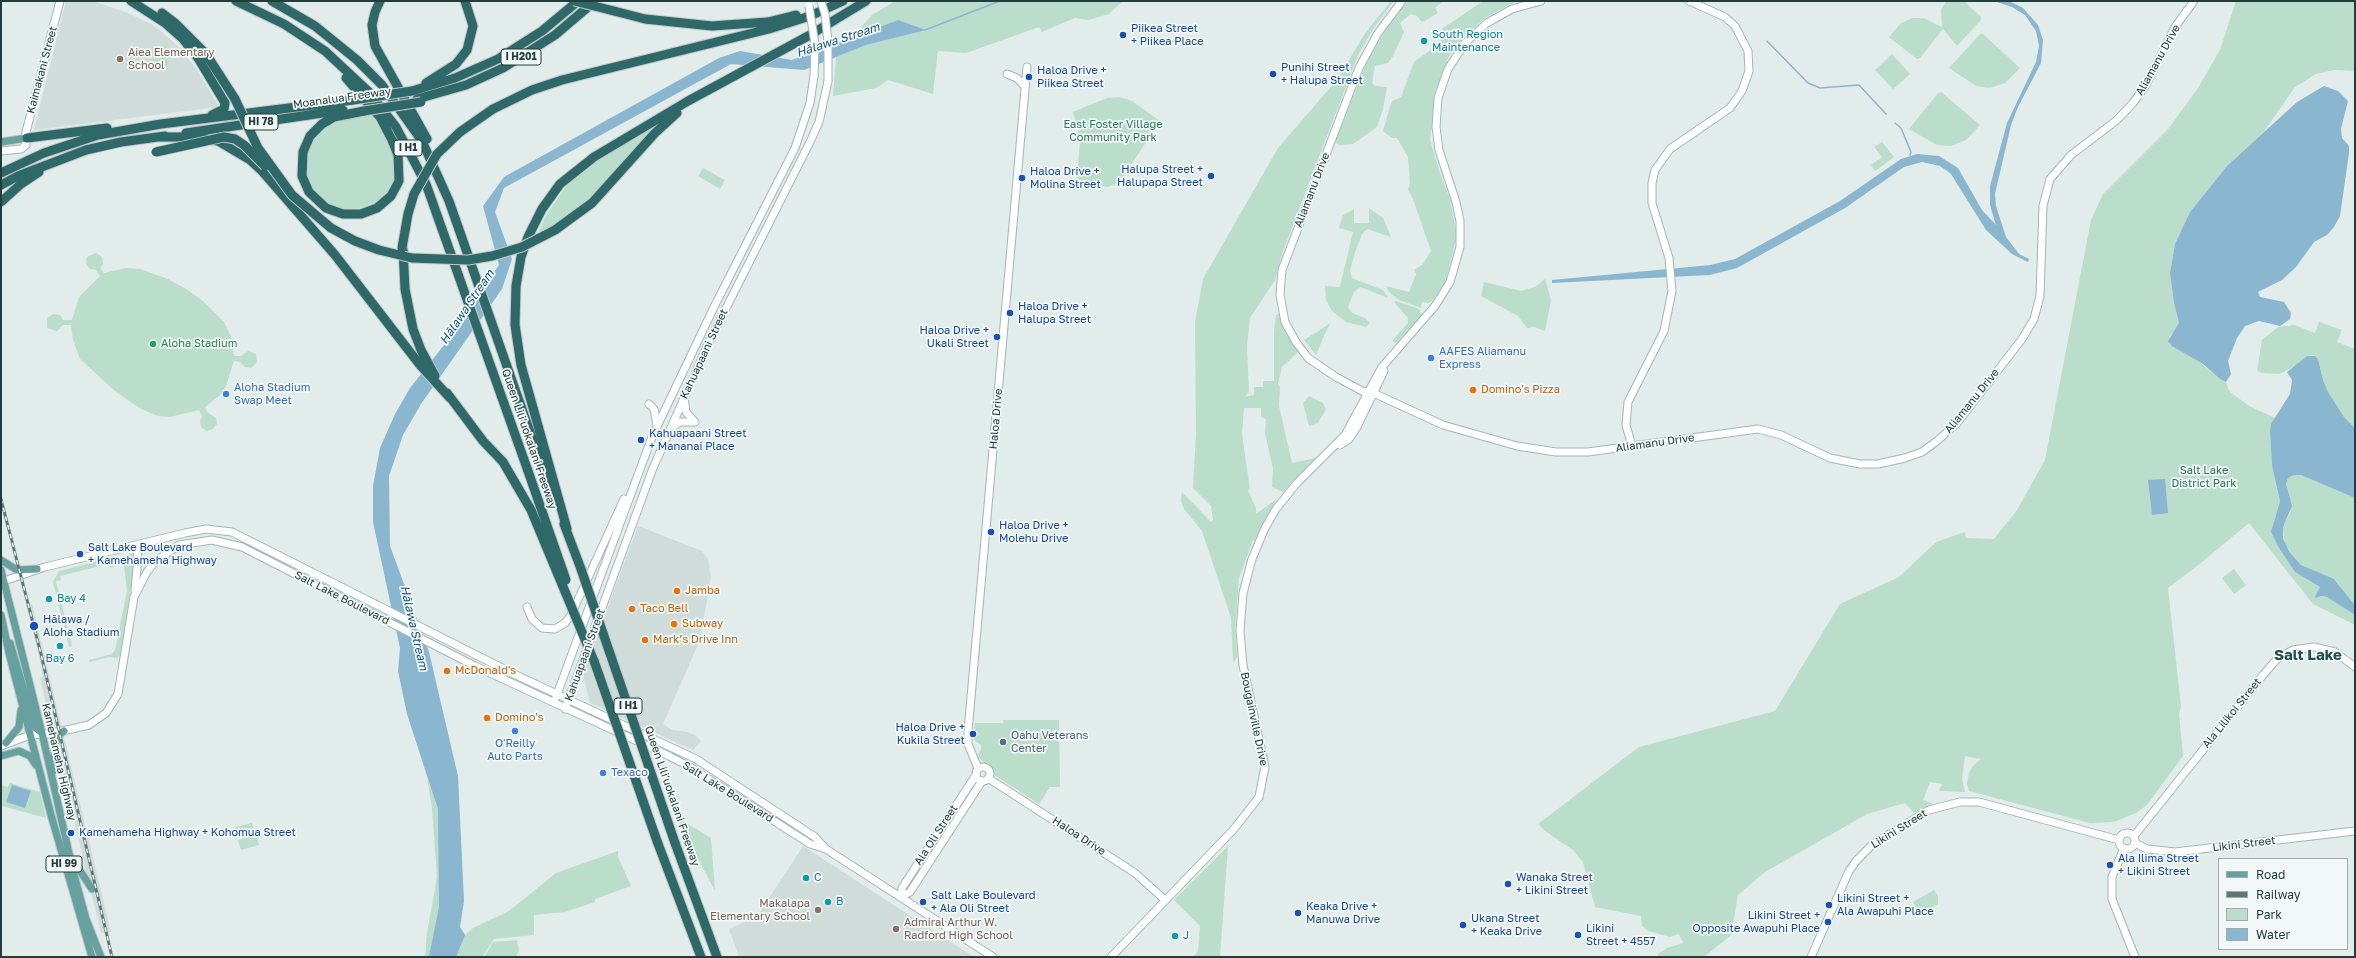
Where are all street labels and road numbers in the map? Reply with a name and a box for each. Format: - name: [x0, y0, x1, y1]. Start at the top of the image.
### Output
- street label: Aliamanu Drive: [2133, 22, 2183, 98]
- street label: Kaimakani Street: [24, 25, 60, 115]
- road number: I H201: [501, 49, 541, 65]
- street label: Moanalua Freeway: [292, 85, 392, 111]
- road number: HI 78: [244, 114, 278, 130]
- road number: I H1: [394, 140, 422, 156]
- street label: Aliamanu Drive: [1292, 151, 1332, 229]
- street label: Kahuapaani Street: [677, 307, 731, 401]
- street label: Aliamanu Drive: [1942, 366, 2002, 436]
- street label: Queen Liliʻuokalani Freeway: [499, 367, 559, 511]
- street label: Haloa Drive: [987, 388, 1005, 450]
- street label: Aliamanu Drive: [1615, 431, 1695, 455]
- street label: Salt Lake Boulevard: [292, 568, 392, 628]
- street label: Kahuapaani Street: [562, 607, 608, 703]
- street label: Bougainville Drive: [1238, 671, 1270, 767]
- street label: Ala Lilikoi Street: [2200, 675, 2264, 751]
- road number: I H1: [614, 698, 642, 714]
- street label: Kamehameha Highway: [39, 702, 79, 822]
- street label: Queen Liliʻuokalani Freeway: [642, 724, 702, 868]
- street label: Salt Lake Boulevard: [680, 759, 776, 825]
- street label: Ala Oli Street: [912, 802, 960, 868]
- street label: Likini Street: [1869, 807, 1929, 851]
- street label: Haloa Drive: [1050, 814, 1108, 858]
- street label: Likini Street: [2212, 834, 2276, 854]
- road number: HI 99: [46, 856, 82, 872]

